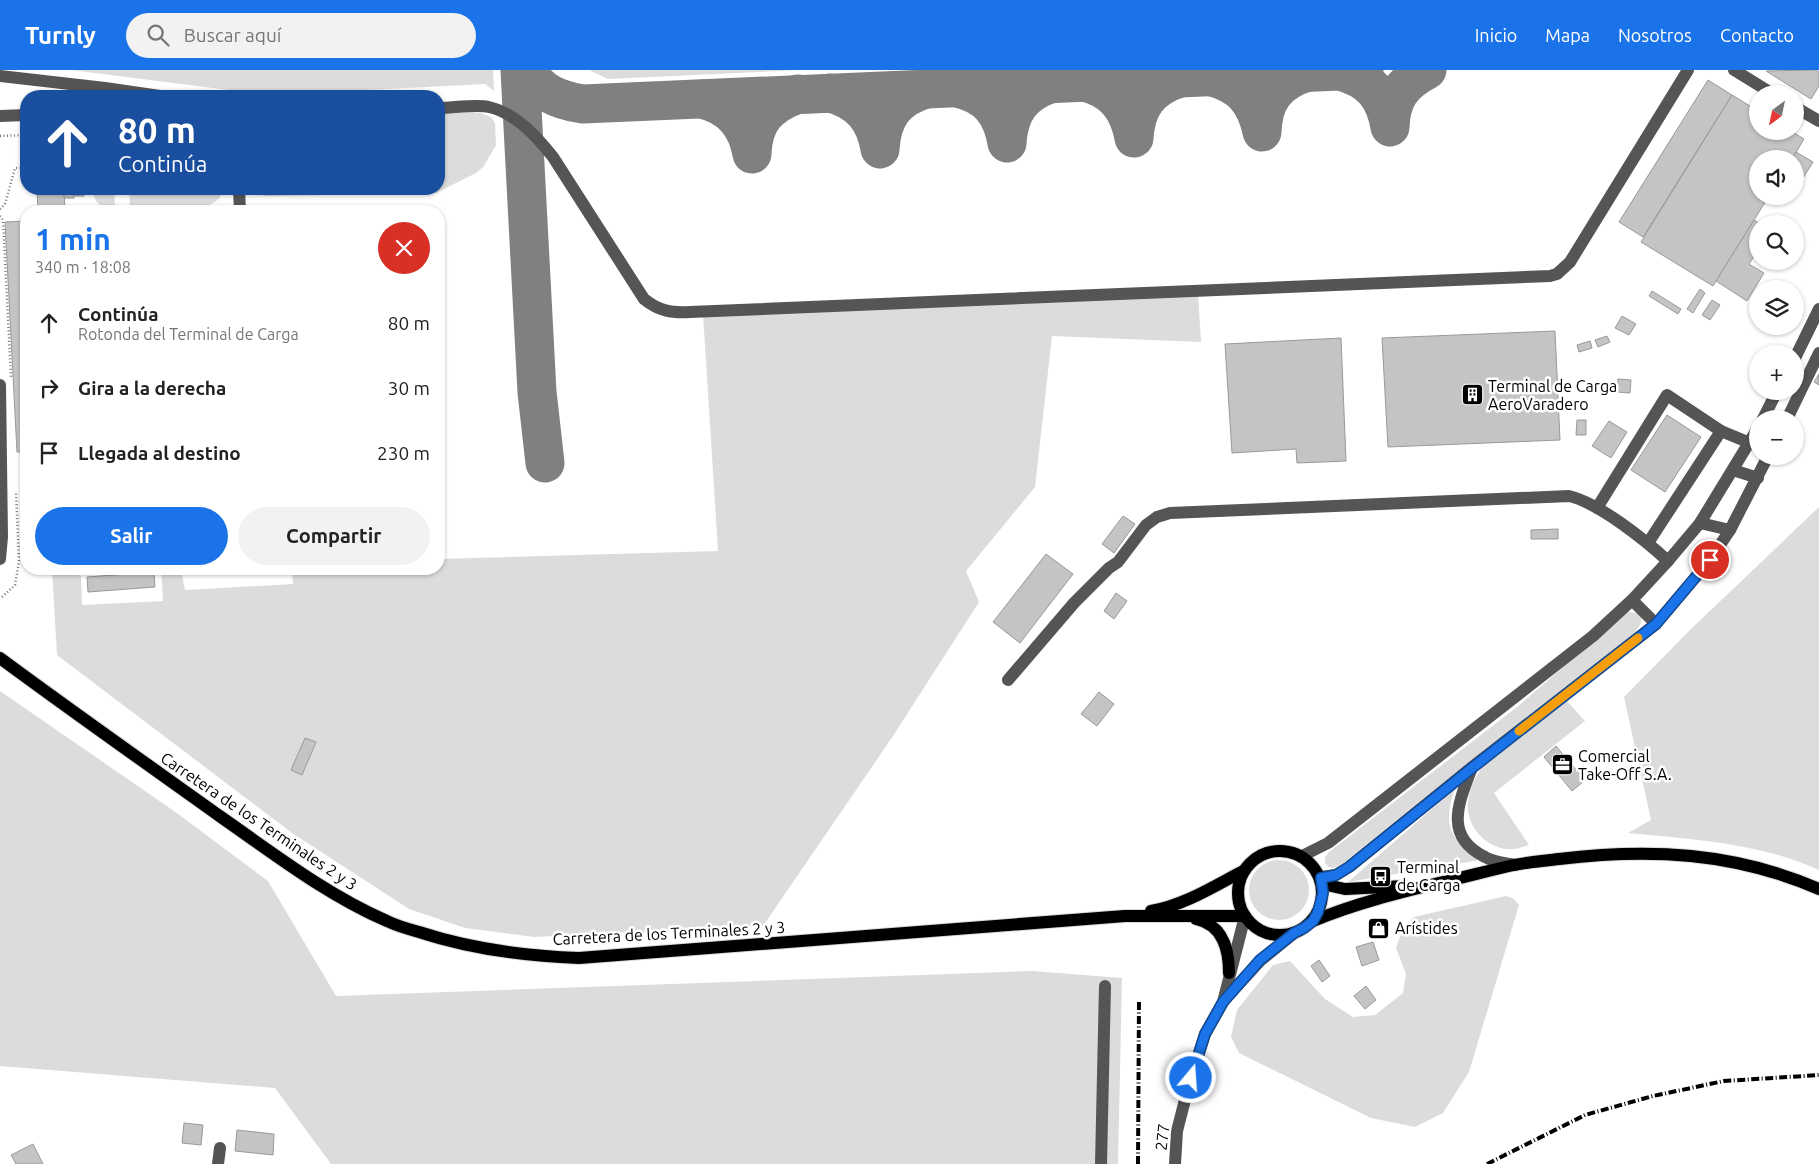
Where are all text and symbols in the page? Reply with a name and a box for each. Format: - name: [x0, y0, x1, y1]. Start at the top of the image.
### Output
- search box: [126, 13, 476, 58]
- icon: search: [144, 21, 172, 49]
- text: Turnly: [25, 22, 96, 49]
- text: Buscar aquí: [184, 24, 281, 46]
- text: Inicio: [1475, 25, 1517, 45]
- text: Mapa: [1545, 25, 1590, 45]
- text: Nosotros: [1618, 25, 1692, 45]
- text: Contacto: [1720, 25, 1794, 45]
- north arrow: [1749, 85, 1804, 140]
- map controls: [1749, 85, 1804, 465]
- icon: ahead: [35, 110, 100, 175]
- text: 80 m: [118, 110, 196, 150]
- button: sound: [1749, 150, 1804, 205]
- text: Continúa: [118, 151, 207, 176]
- button: search: [1749, 215, 1804, 270]
- text: 1 min: [35, 222, 111, 256]
- button: close: [378, 222, 430, 274]
- text: 340 m · 18:08: [35, 258, 131, 276]
- button: layers: [1749, 280, 1804, 335]
- text: Continúa: [78, 303, 159, 325]
- icon: ahead: [35, 309, 63, 337]
- text: 80 m: [388, 312, 430, 334]
- text: Rotonda del Terminal de Carga: [78, 325, 299, 343]
- button: +: [1749, 345, 1804, 400]
- icon: right: [35, 374, 63, 402]
- text: Gira a la derecha: [78, 377, 226, 399]
- text: 30 m: [388, 377, 430, 399]
- place label: Terminal de Carga AeroVaradero: [1488, 377, 1617, 413]
- building icon: Terminal de Carga AeroVaradero: [1460, 383, 1484, 407]
- button: −: [1749, 410, 1804, 465]
- icon: arrive: [35, 439, 63, 467]
- text: Llegada al destino: [78, 442, 241, 464]
- text: 230 m: [377, 442, 430, 464]
- button: Salir: [35, 507, 228, 565]
- button: Compartir: [238, 507, 430, 565]
- pin: [1689, 539, 1731, 581]
- icon: arrive: [1696, 546, 1724, 574]
- place label: Comercial Take-Off S.A.: [1578, 747, 1672, 783]
- street label: Carretera de los Terminales 2 y 3: [157, 748, 361, 894]
- office icon: Comercial Take-Off S.A.: [1550, 753, 1574, 777]
- place label: Terminal de Carga: [1397, 858, 1460, 894]
- bus stop icon: Terminal de Carga: [1369, 864, 1393, 888]
- shop icon: Arístides: [1367, 916, 1391, 940]
- street label: Carretera de los Terminales 2 y 3: [552, 918, 786, 948]
- place label: Arístides: [1395, 919, 1458, 937]
- position arrow: [1164, 1051, 1216, 1103]
- street label: 277: [1152, 1123, 1172, 1151]

